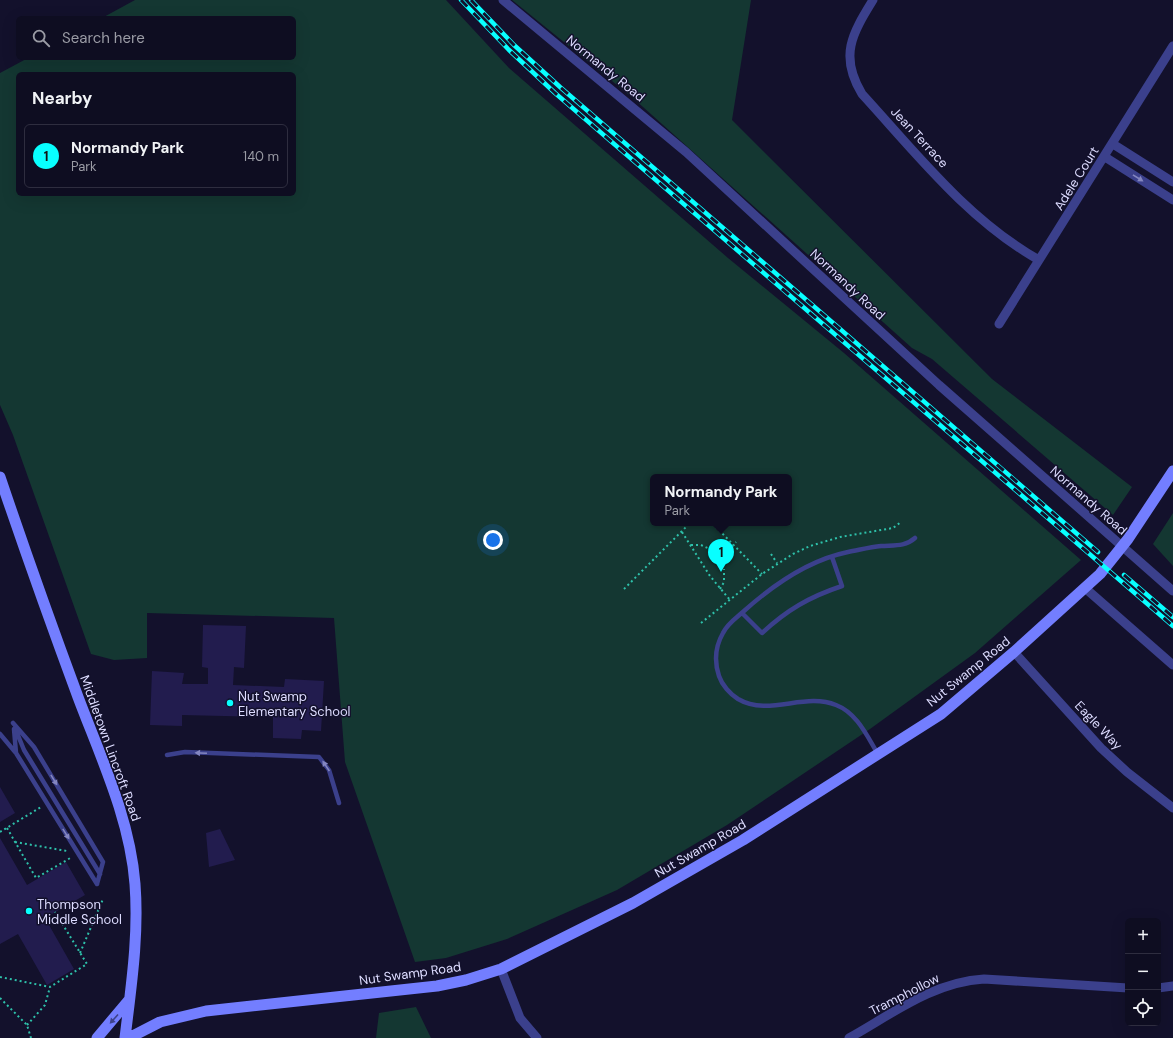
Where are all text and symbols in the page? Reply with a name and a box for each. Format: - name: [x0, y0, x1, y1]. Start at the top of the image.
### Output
- search box: [16, 16, 296, 60]
- icon: search: [30, 27, 52, 49]
- text: Search here: [62, 28, 145, 48]
- street label: Normandy Road: [563, 31, 649, 105]
- text: Nearby: [32, 87, 92, 109]
- street label: Jean Terrace: [887, 103, 952, 171]
- text: Normandy Park: [71, 138, 184, 158]
- street label: Adele Court: [1050, 143, 1103, 213]
- text: 1: [44, 148, 48, 165]
- text: 140 m: [243, 148, 279, 165]
- text: Park: [71, 158, 97, 175]
- one-way arrow: [1132, 174, 1144, 181]
- street label: Normandy Road: [806, 245, 889, 324]
- street label: Normandy Road: [1047, 462, 1131, 539]
- popup: [650, 474, 792, 526]
- text: Normandy Park: [664, 482, 778, 502]
- text: Park: [664, 502, 690, 519]
- your location: [483, 530, 503, 550]
- pin: 1: [708, 539, 734, 572]
- street label: Nut Swamp Road: [923, 632, 1014, 710]
- street label: Middletown Lincroft Road: [76, 673, 145, 823]
- place label: Nut Swamp Elementary School: [238, 688, 351, 720]
- street label: Eagle Way: [1071, 697, 1126, 753]
- marker: Nut Swamp Elementary School: [225, 698, 235, 708]
- one-way arrow: [195, 749, 207, 756]
- one-way arrow: [322, 761, 330, 771]
- one-way arrow: [50, 774, 57, 786]
- street label: Nut Swamp Road: [652, 815, 749, 881]
- one-way arrow: [63, 828, 70, 840]
- place label: Thompson Middle School: [37, 896, 122, 928]
- marker: Thompson Middle School: [24, 906, 34, 916]
- map controls: [1125, 918, 1161, 1026]
- button: +: [1125, 918, 1161, 954]
- button: −: [1125, 954, 1161, 990]
- street label: Nut Swamp Road: [358, 958, 462, 989]
- street label: Tramphollow: [866, 969, 942, 1019]
- button: locate: [1125, 990, 1161, 1026]
- one-way arrow: [109, 1014, 118, 1024]

